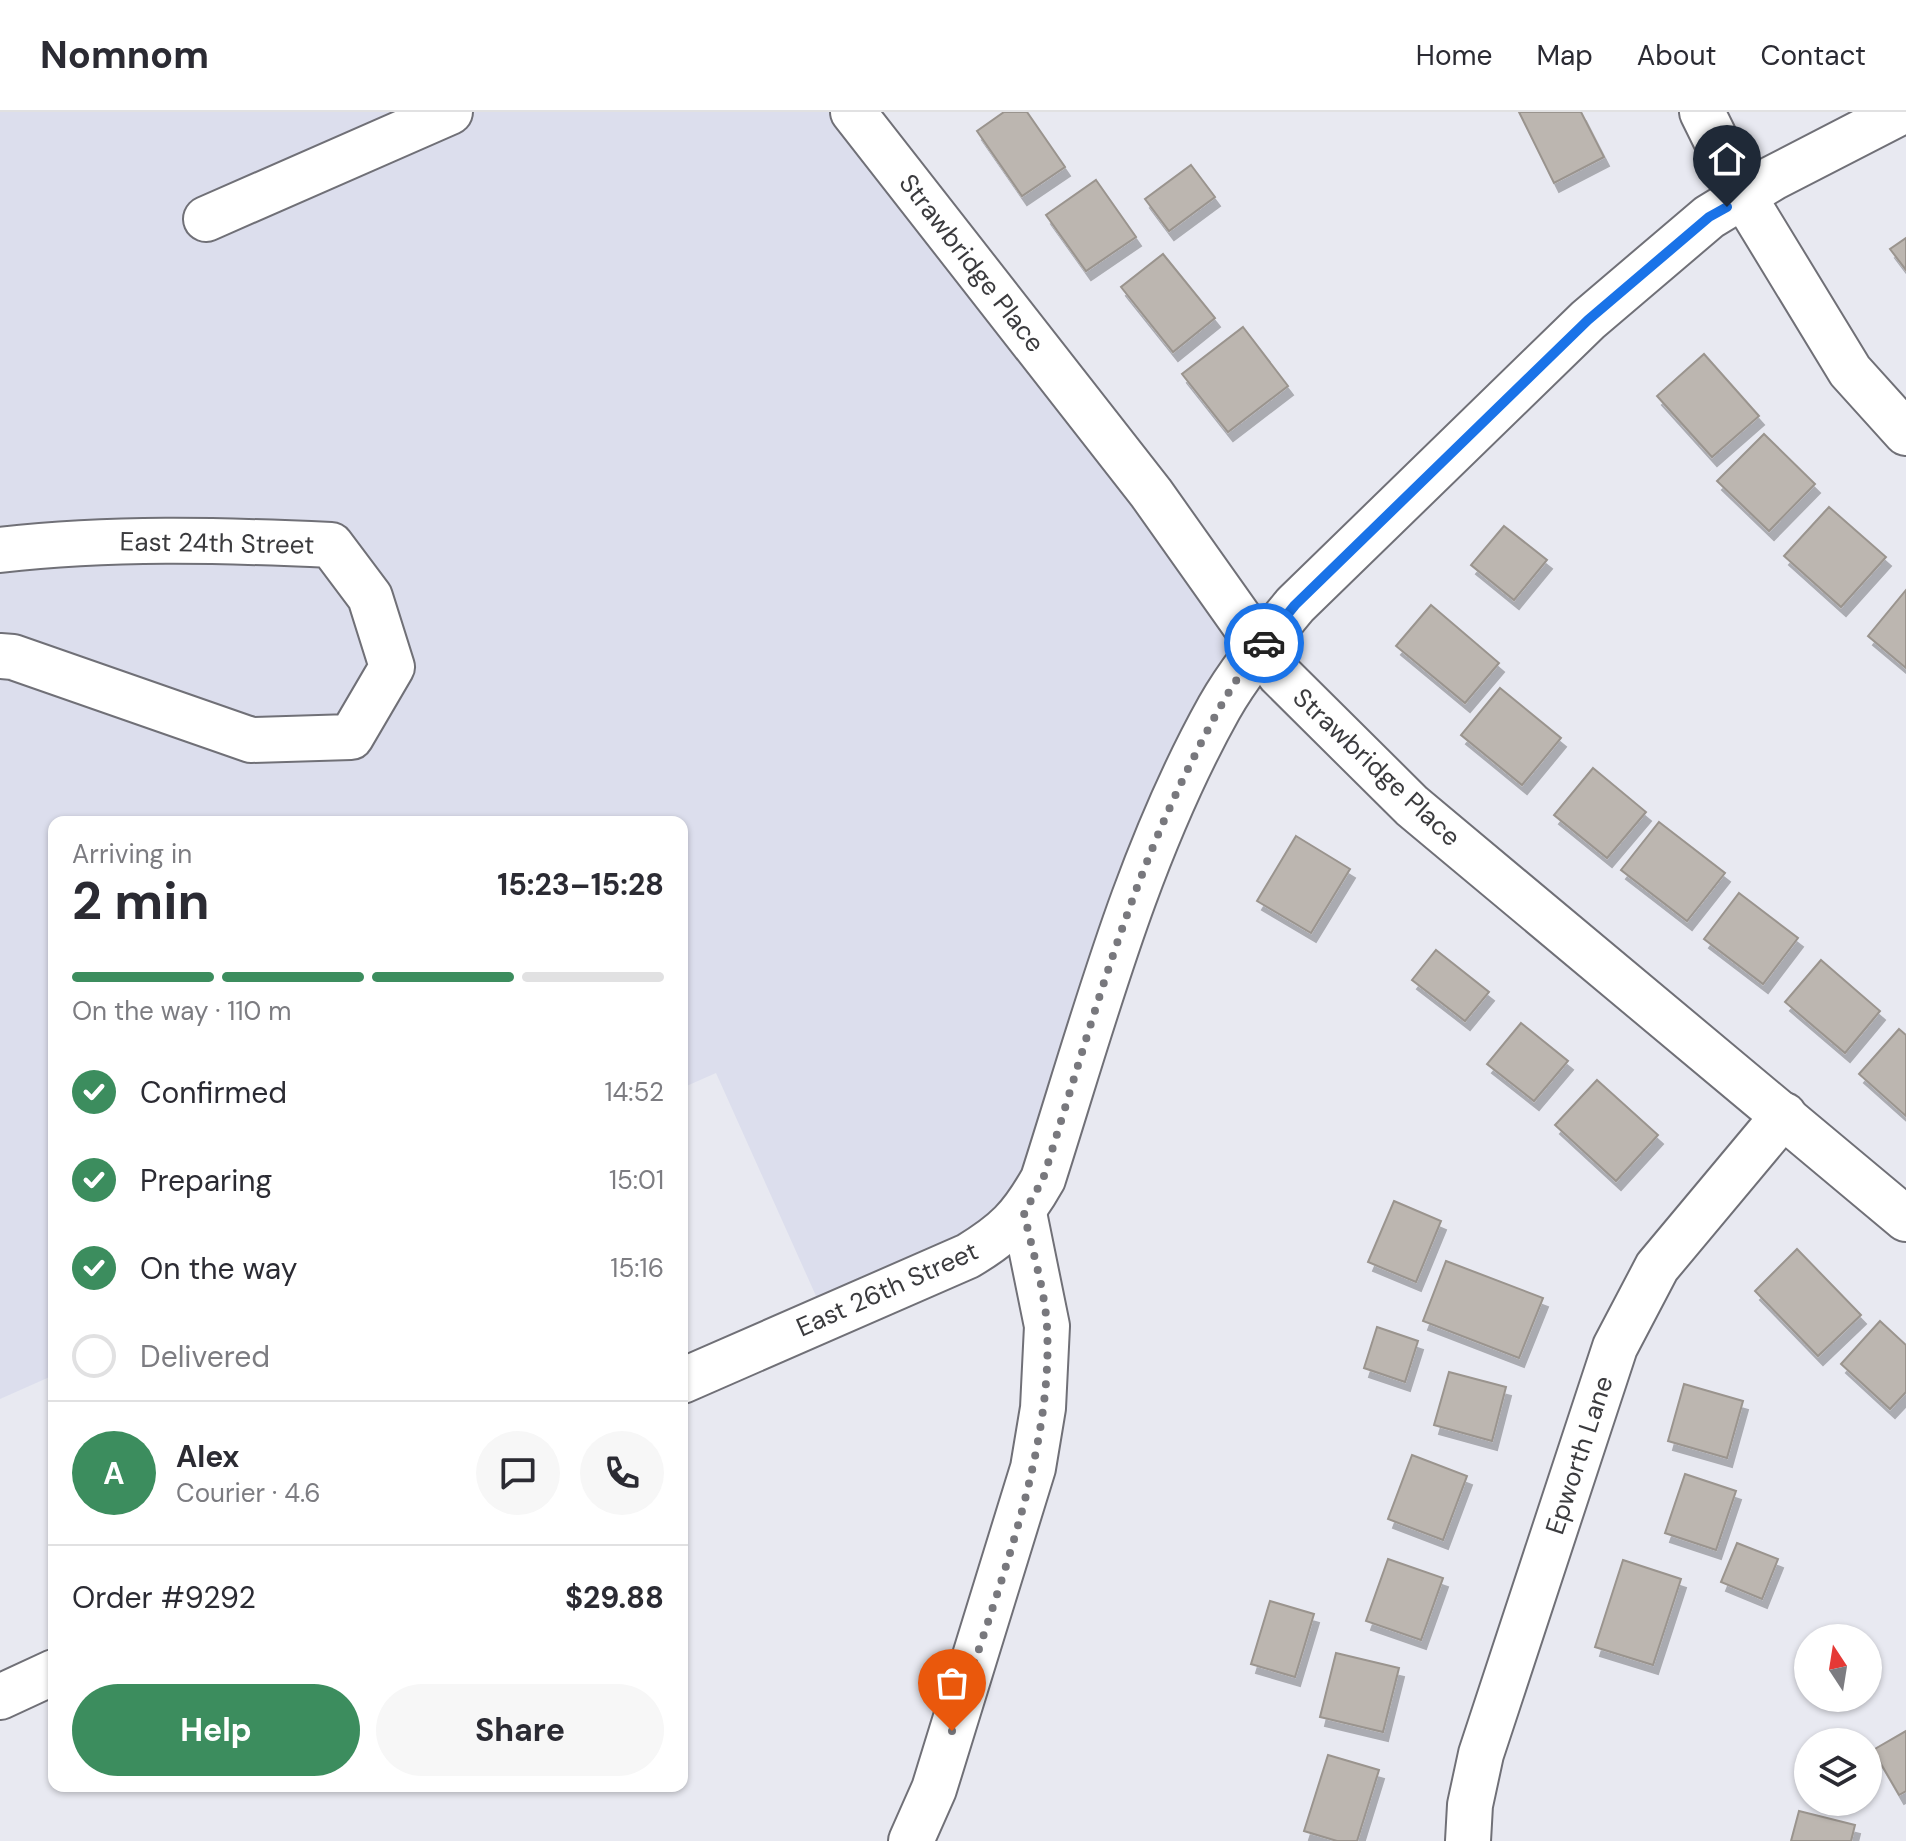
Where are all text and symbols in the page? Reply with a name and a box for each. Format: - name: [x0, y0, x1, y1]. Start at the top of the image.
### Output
- text: Nomnom: [40, 30, 209, 80]
- text: Home: [1416, 37, 1492, 74]
- text: Map: [1536, 37, 1593, 74]
- text: About: [1637, 37, 1716, 74]
- text: Contact: [1760, 37, 1866, 74]
- pin: [1693, 125, 1761, 207]
- icon: home: [1705, 137, 1749, 181]
- street label: Strawbridge Place: [892, 167, 1052, 359]
- street label: East 24th Street: [119, 524, 315, 562]
- courier: [1224, 603, 1304, 683]
- icon: car: [1242, 621, 1286, 665]
- street label: Strawbridge Place: [1286, 680, 1468, 854]
- text: Arriving in: [72, 837, 192, 871]
- text: 15:23–15:28: [497, 865, 664, 904]
- text: 2 min: [72, 867, 210, 935]
- text: On the way · 110 m: [72, 994, 291, 1028]
- icon: check: [72, 1070, 116, 1114]
- text: Confirmed: [140, 1073, 287, 1112]
- text: 14:52: [604, 1075, 664, 1109]
- icon: check: [72, 1158, 116, 1202]
- text: Preparing: [140, 1161, 272, 1200]
- text: 15:01: [609, 1163, 664, 1197]
- street label: East 26th Street: [791, 1234, 983, 1344]
- icon: check: [72, 1246, 116, 1290]
- text: On the way: [140, 1249, 297, 1288]
- text: 15:16: [610, 1251, 664, 1285]
- text: Delivered: [140, 1337, 270, 1376]
- street label: Epworth Lane: [1537, 1372, 1621, 1538]
- button: chat: [476, 1431, 560, 1515]
- button: phone: [580, 1431, 664, 1515]
- text: Alex: [176, 1437, 239, 1476]
- text: A: [103, 1454, 125, 1493]
- text: Courier · 4.6: [176, 1476, 321, 1510]
- text: Order #9292: [72, 1578, 256, 1617]
- text: $29.88: [565, 1578, 664, 1617]
- north arrow: [1794, 1624, 1882, 1712]
- map controls: [1794, 1624, 1882, 1816]
- pin: [918, 1649, 986, 1731]
- icon: bag: [930, 1661, 974, 1705]
- button: Help: [72, 1684, 360, 1776]
- button: Share: [376, 1684, 664, 1776]
- button: layers: [1794, 1728, 1882, 1816]

